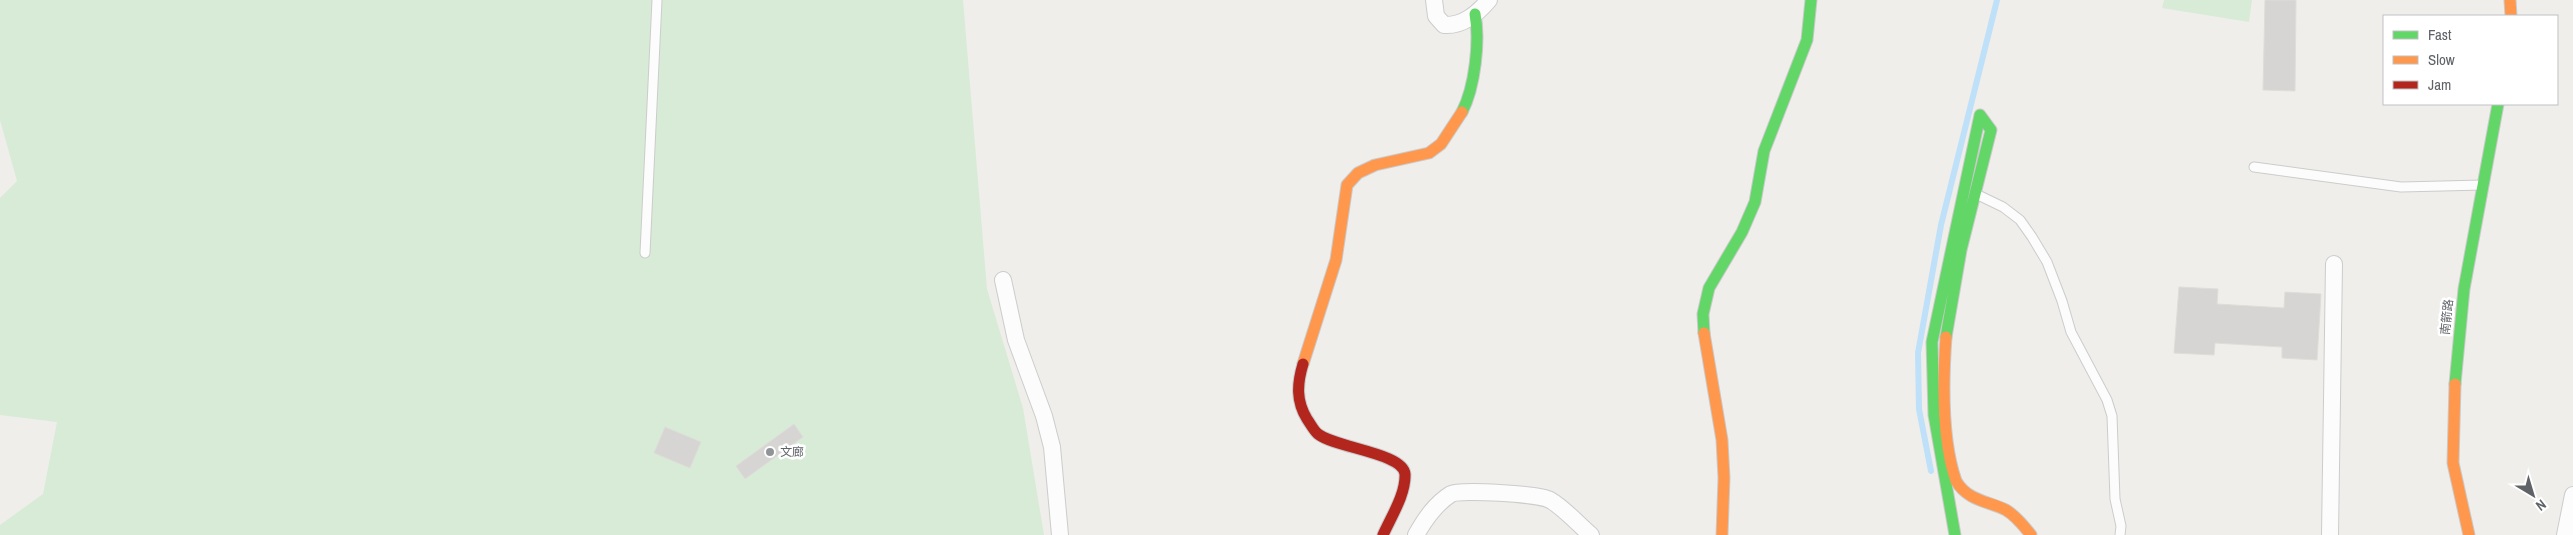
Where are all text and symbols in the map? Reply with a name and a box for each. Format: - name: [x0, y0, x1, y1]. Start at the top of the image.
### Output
- legend: [2383, 15, 2558, 105]
- text: Fast: [2428, 24, 2452, 45]
- text: Slow: [2428, 49, 2455, 70]
- text: Jam: [2428, 74, 2451, 95]
- street label: 南箭路: [2437, 298, 2457, 336]
- place label: 文廊: [780, 444, 804, 460]
- marker: 文廊: [764, 446, 776, 458]
- north arrow: [2508, 470, 2558, 520]
- text: N: [2532, 496, 2550, 515]

